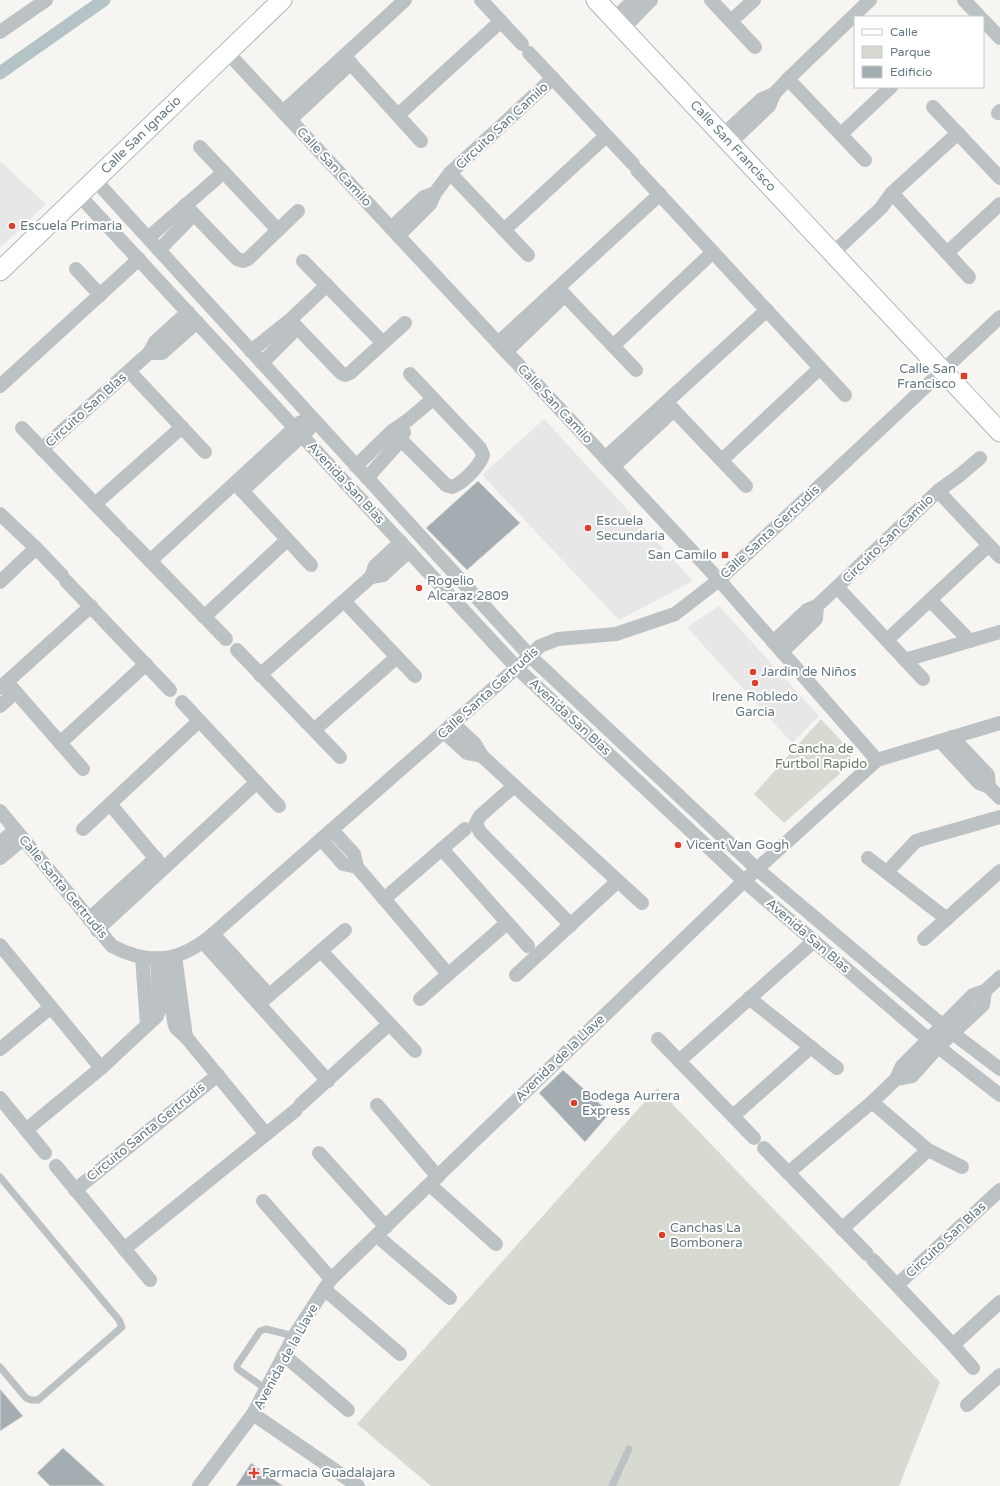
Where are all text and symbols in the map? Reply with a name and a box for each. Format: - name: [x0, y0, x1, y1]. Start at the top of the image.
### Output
- legend: [854, 16, 984, 88]
- text: Calle: [890, 25, 918, 39]
- text: Parque: [890, 45, 931, 59]
- text: Edificio: [890, 65, 932, 79]
- street label: Circuito San Camilo: [452, 79, 552, 173]
- street label: Calle San Ignacio: [98, 93, 184, 177]
- street label: Calle San Francisco: [687, 97, 780, 195]
- street label: Calle San Camilo: [293, 124, 375, 210]
- place label: Escuela Primaria: [20, 218, 122, 234]
- marker: Escuela Primaria: [7, 221, 17, 231]
- street label: Calle San Camilo: [514, 361, 596, 447]
- place label: Calle San Francisco: [897, 361, 956, 392]
- street label: Circuito San Blas: [42, 369, 130, 451]
- marker: Calle San Francisco: [959, 371, 969, 381]
- street label: Avenida San Blas: [304, 439, 388, 527]
- street label: Calle Santa Gertrudis: [717, 482, 823, 582]
- street label: Circuito San Camilo: [839, 491, 937, 587]
- place label: Escuela Secundaria: [596, 513, 665, 544]
- marker: Escuela Secundaria: [583, 523, 593, 533]
- place label: San Camilo: [648, 547, 717, 563]
- marker: San Camilo: [720, 550, 730, 560]
- place label: Rogelio Alcaraz 2809: [427, 573, 509, 604]
- marker: Rogelio Alcaraz 2809: [414, 583, 424, 593]
- street label: Calle Santa Gertrudis: [434, 644, 542, 742]
- place label: Jardin de Niños: [761, 664, 856, 680]
- marker: Jardin de Niños: [748, 667, 758, 677]
- street label: Avenida San Blas: [526, 675, 614, 759]
- marker: Irene Robledo Garcia: [750, 678, 760, 688]
- place label: Irene Robledo Garcia: [712, 689, 798, 720]
- park label: Cancha de Furtbol Rapido: [775, 741, 867, 772]
- street label: Calle Santa Gertrudis: [15, 832, 111, 942]
- place label: Vicent Van Gogh: [686, 837, 789, 853]
- marker: Vicent Van Gogh: [673, 840, 683, 850]
- street label: Avenida San Blas: [763, 895, 853, 977]
- street label: Avenida de la Llave: [512, 1011, 608, 1105]
- street label: Circuito Santa Gertrudis: [84, 1079, 208, 1185]
- place label: Bodega Aurrera Express: [582, 1088, 680, 1119]
- marker: Bodega Aurrera Express: [569, 1098, 579, 1108]
- street label: Circuito San Blas: [903, 1199, 989, 1281]
- place label: Canchas La Bombonera: [670, 1220, 742, 1251]
- marker: Canchas La Bombonera: [657, 1230, 667, 1240]
- street label: Avenida de la Llave: [250, 1301, 322, 1413]
- place label: Farmacia Guadalajara: [262, 1465, 395, 1481]
- marker: Farmacia Guadalajara: [249, 1468, 259, 1478]

